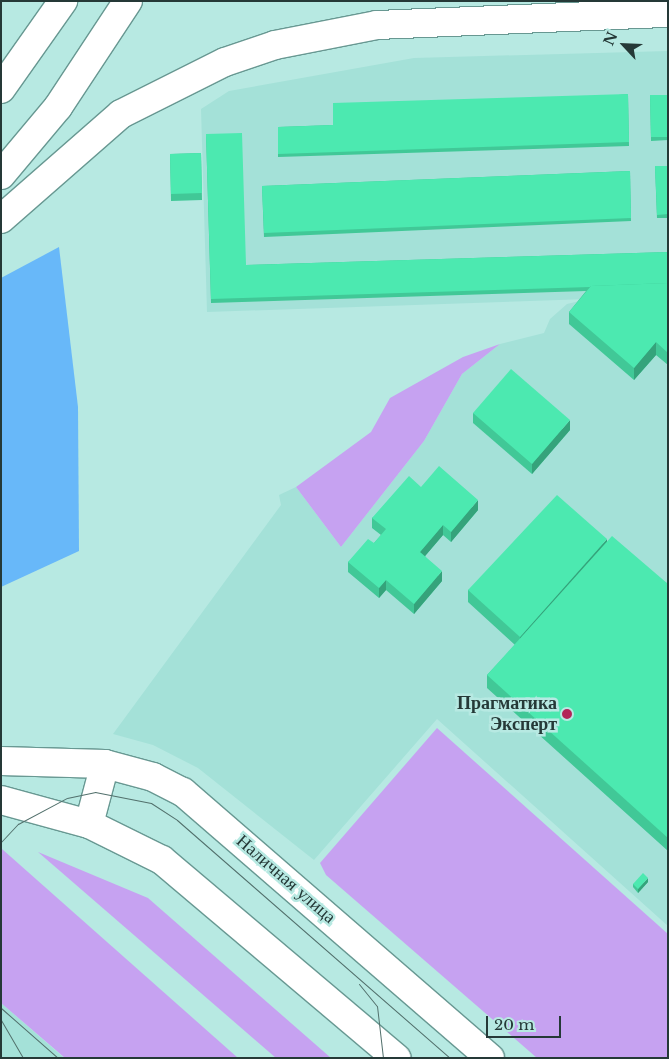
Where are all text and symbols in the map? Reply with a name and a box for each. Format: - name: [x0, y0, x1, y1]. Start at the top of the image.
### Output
- north arrow: [599, 20, 649, 70]
- text: N: [599, 29, 621, 48]
- place label: Прагматика Эксперт: [457, 693, 557, 736]
- marker: Прагматика Эксперт: [561, 708, 573, 720]
- street label: Наличная улица: [232, 830, 340, 928]
- scale bar: [489, 1006, 564, 1038]
- text: 20 m: [494, 1015, 534, 1034]

